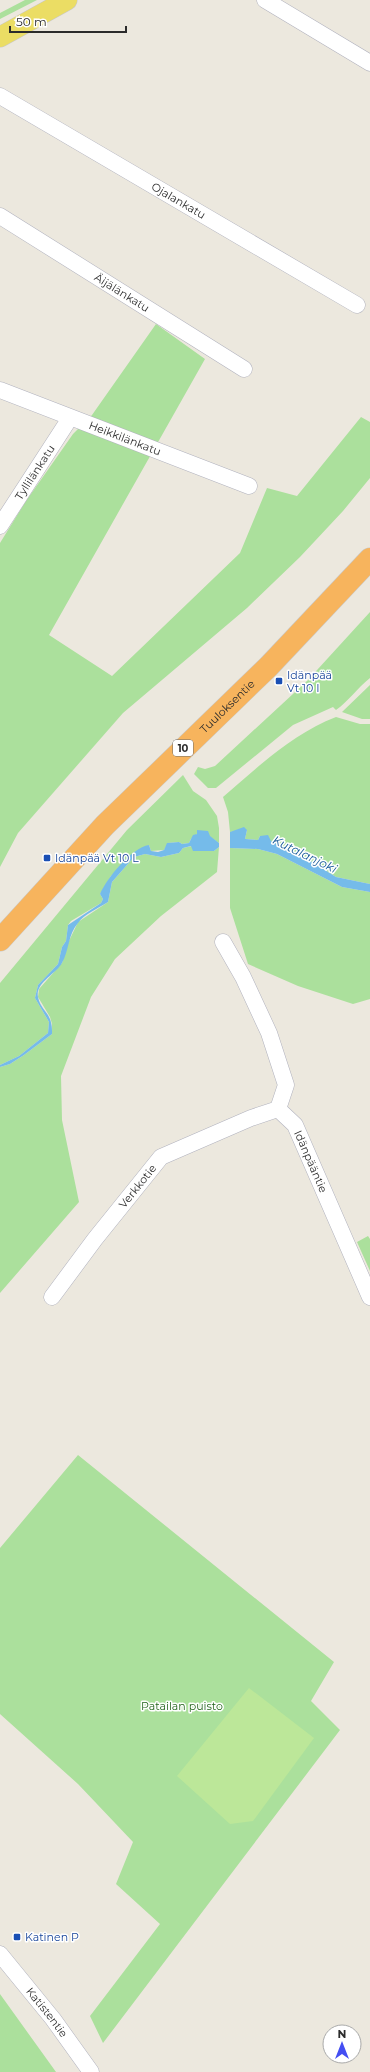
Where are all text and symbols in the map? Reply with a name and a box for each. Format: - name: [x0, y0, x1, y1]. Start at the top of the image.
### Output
- scale bar: [10, 8, 126, 34]
- text: 50 m: [16, 14, 47, 29]
- street label: Ojalankatu: [149, 179, 208, 222]
- street label: Äijälänkatu: [92, 270, 152, 315]
- street label: Heikkilänkatu: [87, 418, 163, 458]
- street label: Tyllilänkatu: [12, 442, 58, 503]
- place label: Idänpää Vt 10 I: [287, 668, 332, 695]
- marker: Idänpää Vt 10 I: [274, 676, 284, 686]
- street label: Tuuloksentie: [197, 677, 258, 736]
- road number: 10: [173, 740, 193, 756]
- water label: Kutalanjoki: [270, 832, 340, 876]
- place label: Idänpää Vt 10 L: [55, 851, 139, 865]
- marker: Idänpää Vt 10 L: [42, 853, 52, 863]
- street label: Idänpääntie: [291, 1128, 331, 1195]
- street label: Verkkotie: [116, 1161, 159, 1211]
- park label: Patailan puisto: [141, 1699, 223, 1713]
- place label: Katinen P: [25, 1930, 79, 1944]
- marker: Katinen P: [12, 1932, 22, 1942]
- street label: Katistentie: [23, 1985, 71, 2040]
- north arrow: [322, 2024, 362, 2064]
- text: N: [338, 2027, 346, 2041]

